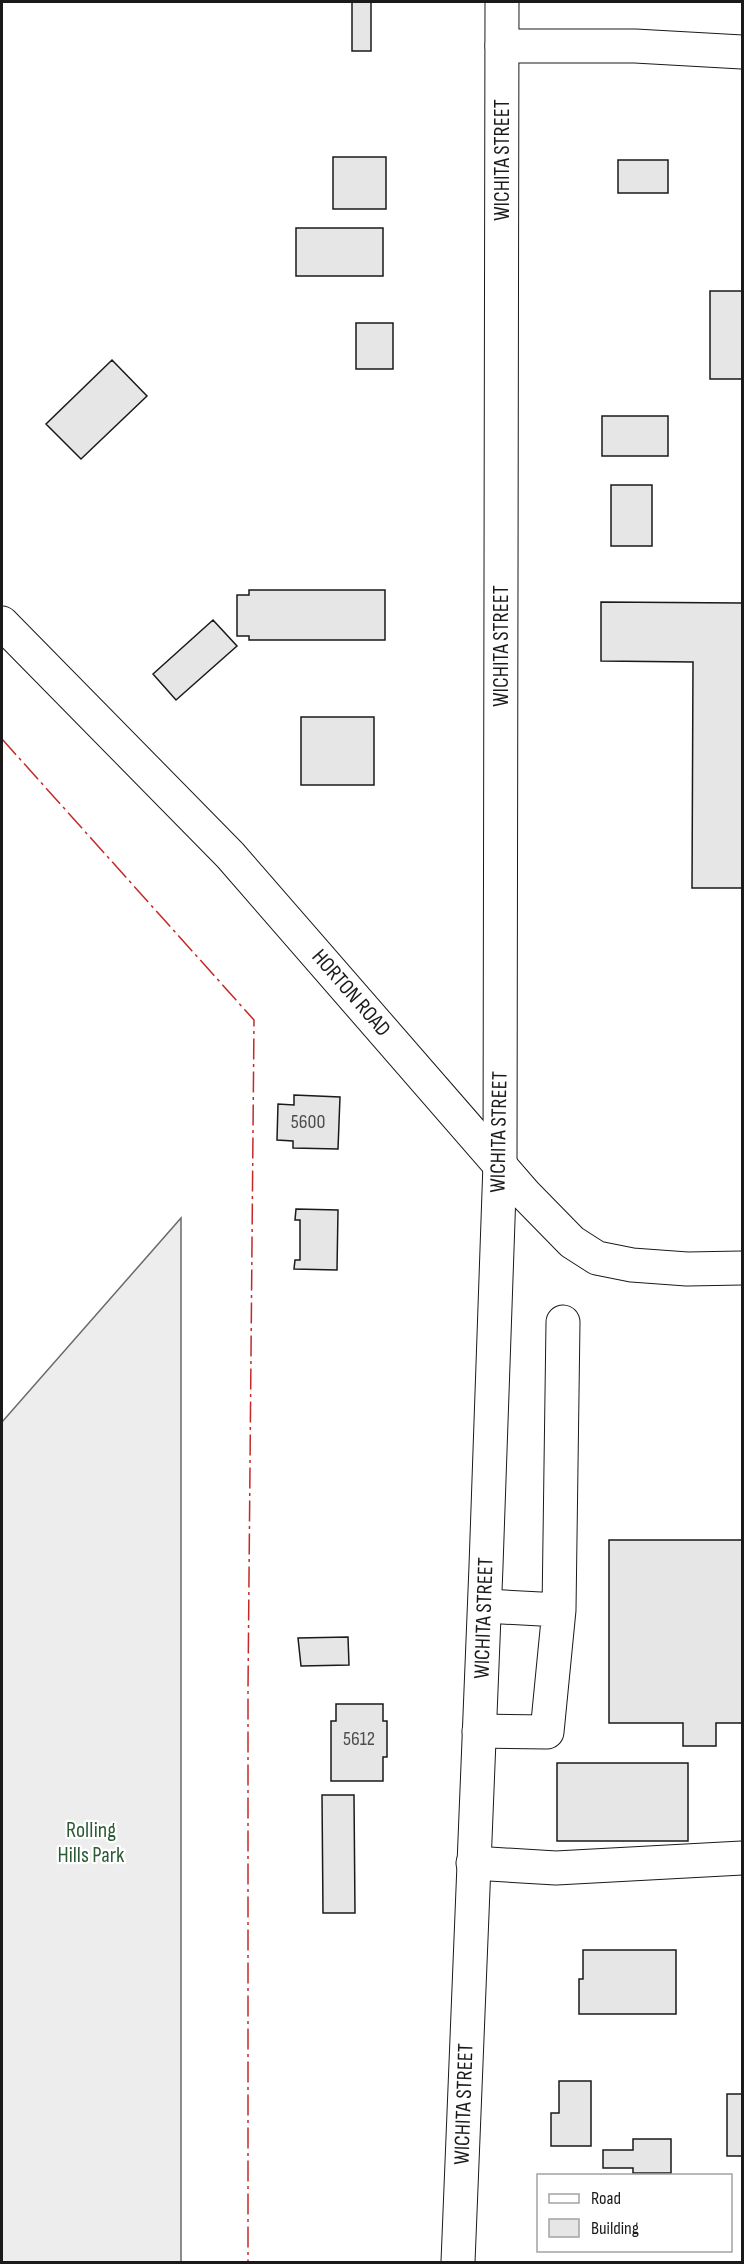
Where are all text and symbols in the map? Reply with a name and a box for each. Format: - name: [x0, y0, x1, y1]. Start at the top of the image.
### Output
- street label: WICHITA STREET: [489, 99, 516, 221]
- street label: WICHITA STREET: [488, 585, 515, 707]
- street label: HORTON ROAD: [306, 944, 396, 1042]
- street label: WICHITA STREET: [484, 1071, 514, 1193]
- house number: 5600: [291, 1110, 325, 1134]
- street label: WICHITA STREET: [468, 1557, 500, 1679]
- house number: 5612: [343, 1727, 375, 1751]
- park label: Rolling Hills Park: [57, 1817, 125, 1869]
- street label: WICHITA STREET: [448, 2043, 480, 2165]
- legend: [537, 2174, 732, 2252]
- text: Road: [591, 2188, 621, 2209]
- text: Building: [591, 2218, 639, 2239]

